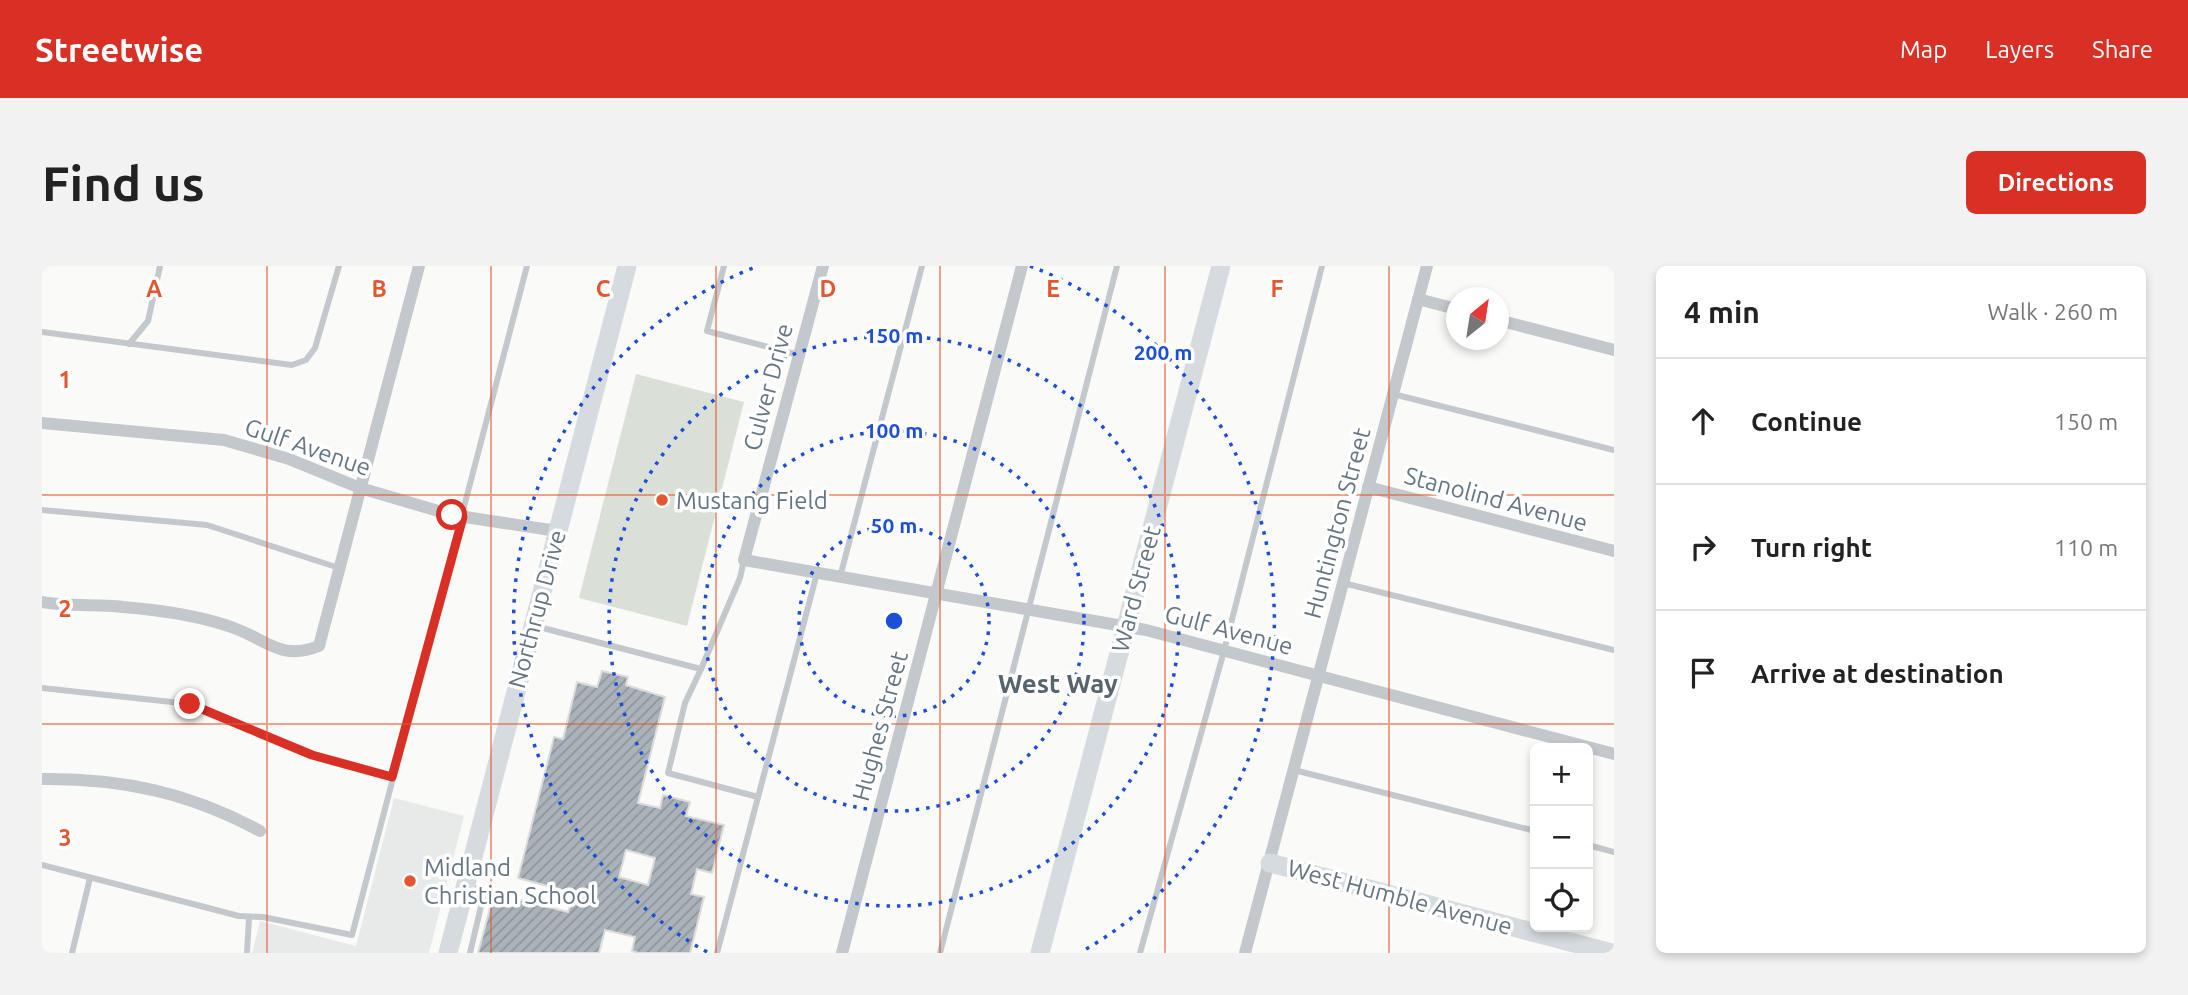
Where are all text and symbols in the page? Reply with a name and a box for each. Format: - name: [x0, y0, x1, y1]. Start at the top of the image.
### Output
- text: Streetwise: [35, 31, 203, 68]
- text: Map: [1900, 36, 1947, 63]
- text: Layers: [1985, 36, 2054, 63]
- text: Share: [2092, 36, 2153, 63]
- button: Directions: [1966, 151, 2146, 214]
- text: Find us: [42, 155, 205, 210]
- text: A: [146, 276, 162, 301]
- text: B: [371, 276, 387, 301]
- text: C: [596, 276, 611, 301]
- text: D: [820, 276, 836, 301]
- text: E: [1046, 276, 1060, 301]
- text: F: [1271, 276, 1284, 301]
- north arrow: [1446, 287, 1509, 350]
- text: 4 min: [1684, 295, 1760, 329]
- text: Walk · 260 m: [1987, 299, 2118, 324]
- street label: Culver Drive: [738, 320, 798, 454]
- text: 150 m: [865, 323, 923, 347]
- text: 200 m: [1134, 340, 1192, 364]
- text: 1: [59, 367, 71, 392]
- icon: ahead: [1684, 402, 1722, 440]
- text: Continue: [1751, 407, 1862, 436]
- text: 150 m: [2054, 409, 2118, 434]
- street label: Gulf Avenue: [241, 413, 375, 481]
- text: 100 m: [865, 418, 923, 442]
- street label: Huntington Street: [1299, 424, 1376, 621]
- street label: Stanolind Avenue: [1402, 462, 1590, 536]
- place label: Mustang Field: [676, 487, 828, 514]
- marker: Mustang Field: [654, 492, 670, 508]
- route start: [436, 499, 467, 530]
- text: 50 m: [871, 513, 917, 537]
- street label: Ward Street: [1106, 522, 1166, 655]
- street label: Northrup Drive: [503, 527, 571, 691]
- icon: right: [1684, 528, 1722, 566]
- text: Turn right: [1751, 533, 1872, 562]
- text: 110 m: [2054, 535, 2118, 560]
- text: 2: [59, 596, 71, 621]
- street label: Gulf Avenue: [1162, 600, 1296, 660]
- centre of rings: [882, 609, 906, 633]
- street label: Hughes Street: [847, 648, 913, 804]
- icon: arrive: [1684, 654, 1722, 692]
- text: Arrive at destination: [1751, 659, 2004, 688]
- district label: West Way: [998, 669, 1118, 698]
- route end: [174, 688, 205, 719]
- map controls: [1530, 743, 1593, 932]
- button: +: [1530, 743, 1593, 806]
- button: −: [1530, 806, 1593, 869]
- text: 3: [59, 825, 71, 850]
- place label: Midland Christian School: [424, 854, 596, 909]
- street label: West Humble Avenue: [1285, 854, 1515, 940]
- button: locate: [1530, 869, 1593, 932]
- marker: Midland Christian School: [402, 873, 418, 889]

